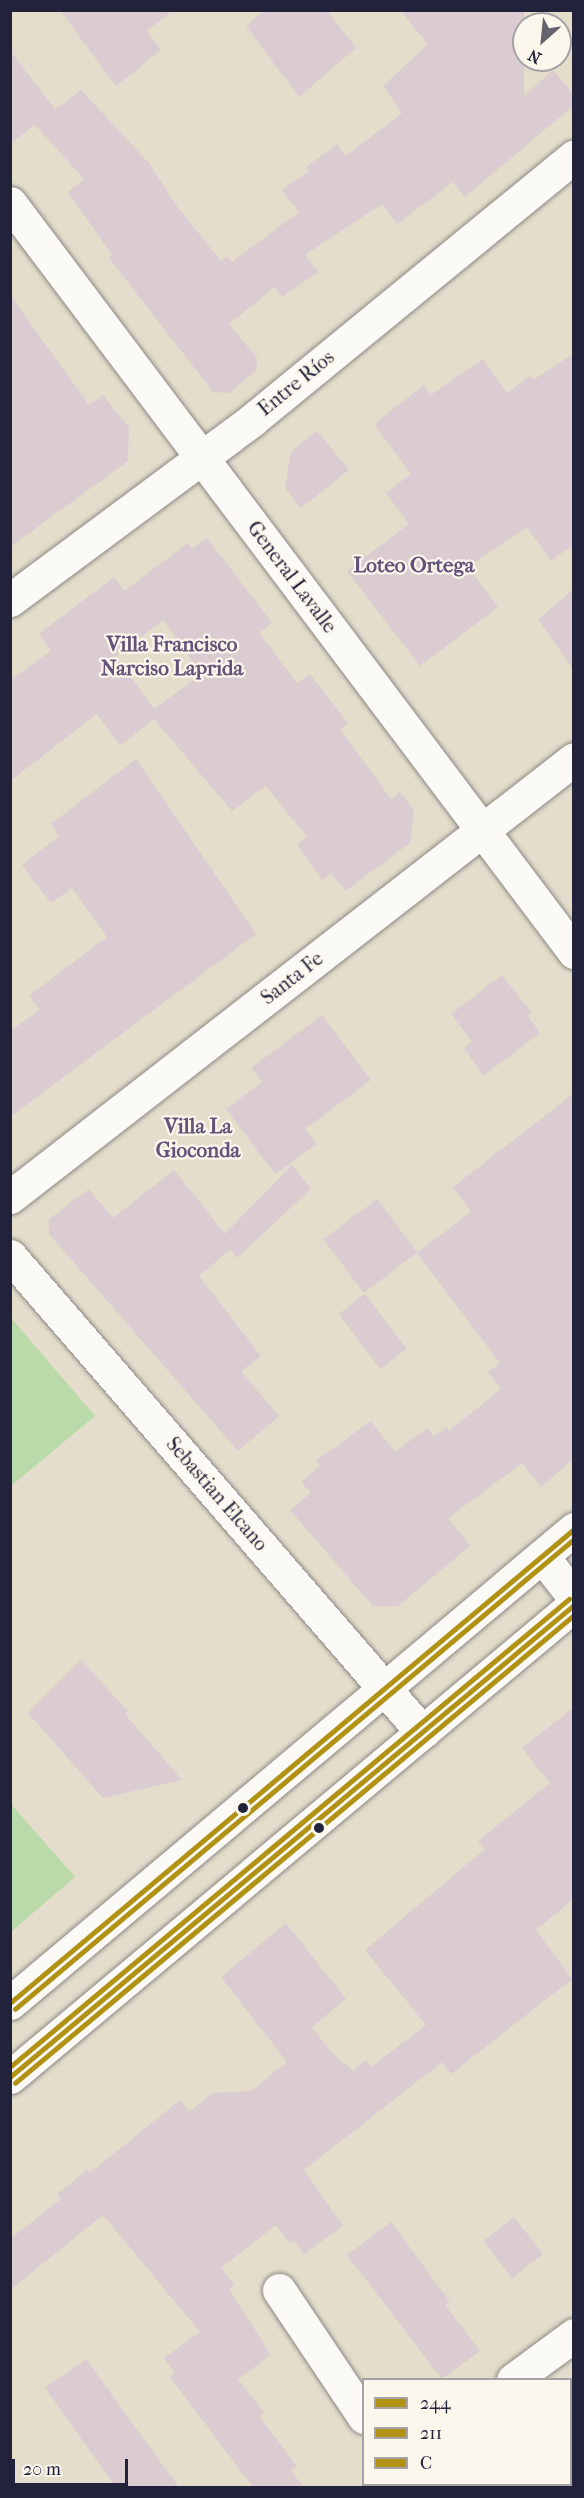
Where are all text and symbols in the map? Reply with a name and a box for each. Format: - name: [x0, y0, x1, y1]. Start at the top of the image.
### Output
- north arrow: [512, 12, 572, 72]
- text: N: [525, 45, 544, 68]
- street label: Entre Ríos: [253, 345, 339, 421]
- street label: General Lavalle: [242, 516, 342, 638]
- district label: Loteo Ortega: [354, 552, 474, 578]
- district label: Villa Francisco Narciso Laprida: [101, 631, 243, 681]
- street label: Santa Fe: [256, 946, 328, 1010]
- district label: Villa La Gioconda: [156, 1113, 240, 1163]
- street label: Sebastian Elcano: [161, 1432, 273, 1556]
- unlabelled marker: [237, 1802, 249, 1814]
- unlabelled marker: [313, 1822, 325, 1834]
- legend: [362, 2378, 572, 2486]
- text: 244: [420, 2393, 451, 2414]
- text: 211: [420, 2423, 442, 2444]
- scale bar: [15, 2447, 130, 2485]
- text: C: [420, 2453, 432, 2474]
- text: 20 m: [23, 2459, 61, 2480]

